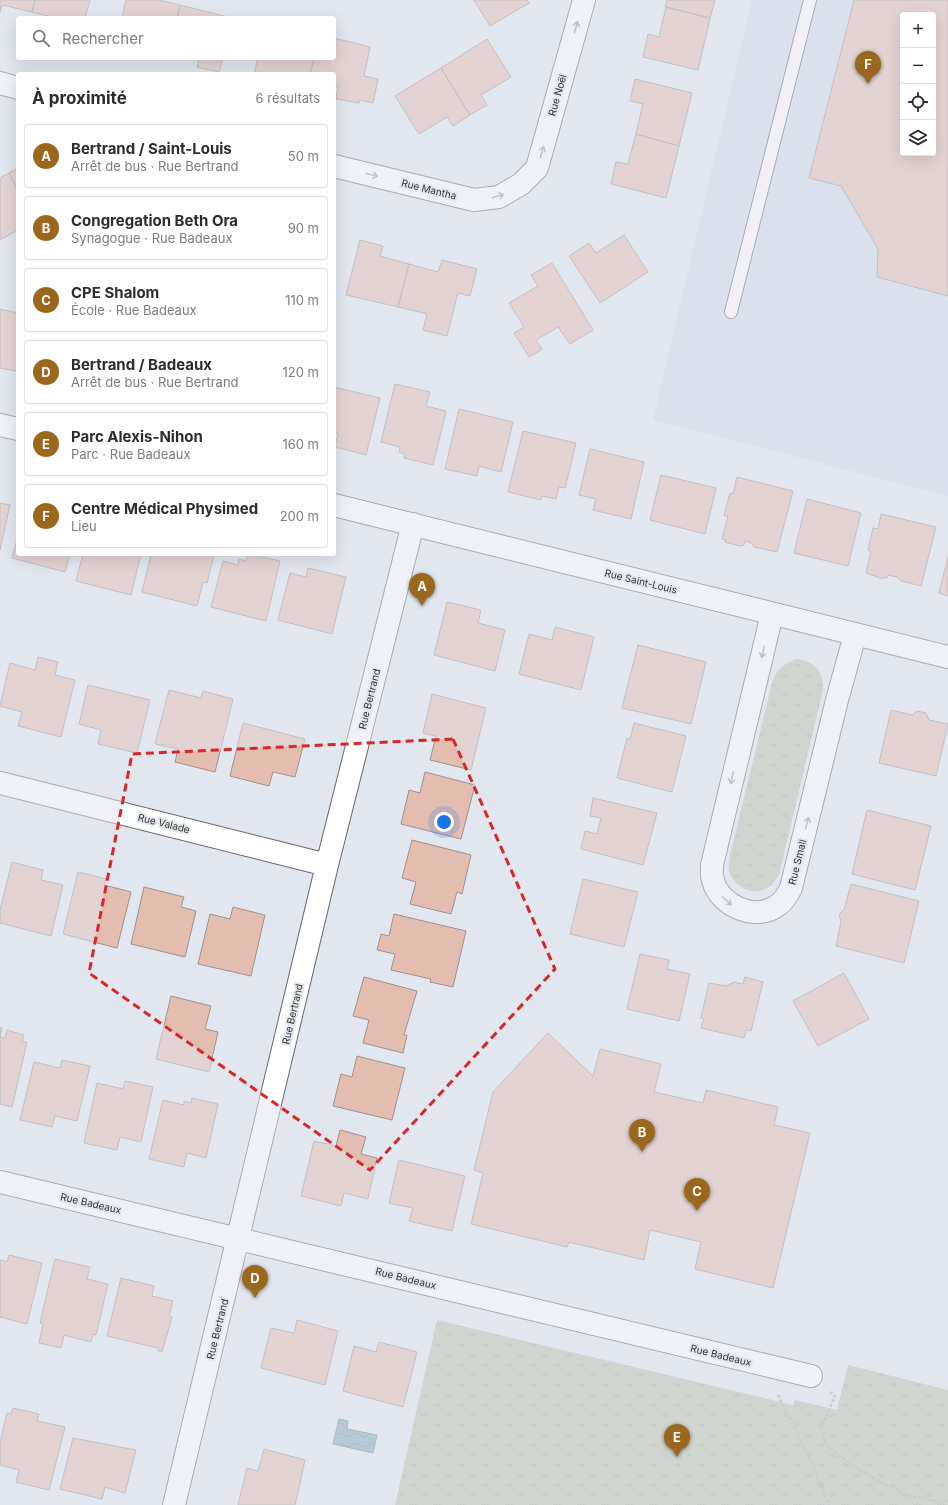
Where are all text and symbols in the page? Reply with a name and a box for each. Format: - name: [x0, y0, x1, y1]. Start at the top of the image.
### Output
- map controls: [900, 12, 936, 156]
- button: +: [900, 12, 936, 48]
- search box: [16, 16, 336, 60]
- one-way arrow: [573, 20, 581, 33]
- icon: search: [30, 27, 52, 49]
- text: Rechercher: [62, 29, 144, 48]
- button: −: [900, 48, 936, 84]
- pin: F: [855, 51, 881, 84]
- street label: Rue Noël: [545, 73, 569, 117]
- button: locate: [900, 84, 936, 120]
- text: À proximité: [32, 88, 127, 108]
- text: 6 résultats: [256, 90, 320, 106]
- button: layers: [900, 120, 936, 156]
- text: Bertrand / Saint-Louis: [71, 139, 232, 158]
- one-way arrow: [538, 146, 546, 159]
- text: A: [41, 148, 51, 164]
- text: 50 m: [288, 148, 319, 164]
- text: Arrêt de bus · Rue Bertrand: [71, 158, 239, 174]
- one-way arrow: [365, 172, 378, 179]
- street label: Rue Mantha: [400, 176, 458, 202]
- one-way arrow: [492, 192, 505, 199]
- text: Congregation Beth Ora: [71, 211, 238, 230]
- text: B: [42, 220, 50, 236]
- text: 90 m: [288, 220, 319, 236]
- text: Synagogue · Rue Badeaux: [71, 230, 233, 246]
- text: CPE Shalom: [71, 283, 159, 302]
- text: C: [41, 292, 51, 308]
- text: 110 m: [285, 292, 319, 308]
- text: École · Rue Badeaux: [71, 302, 197, 318]
- text: Bertrand / Badeaux: [71, 355, 212, 374]
- text: D: [41, 364, 51, 380]
- text: 120 m: [283, 364, 319, 380]
- text: Arrêt de bus · Rue Bertrand: [71, 374, 239, 390]
- text: Parc Alexis-Nihon: [71, 427, 203, 446]
- text: E: [42, 436, 50, 452]
- text: 160 m: [282, 436, 319, 452]
- text: Parc · Rue Badeaux: [71, 446, 191, 462]
- text: Centre Médical Physimed: [71, 499, 258, 518]
- text: F: [42, 508, 50, 524]
- text: 200 m: [280, 508, 319, 524]
- text: Lieu: [71, 518, 97, 534]
- street label: Rue Saint-Louis: [604, 566, 678, 596]
- pin: A: [409, 573, 435, 606]
- one-way arrow: [758, 645, 766, 658]
- street label: Rue Bertrand: [356, 667, 382, 731]
- one-way arrow: [728, 771, 736, 784]
- street label: Rue Valade: [137, 811, 191, 835]
- your location: [434, 812, 454, 832]
- one-way arrow: [803, 817, 811, 830]
- street label: Rue Small: [786, 838, 808, 886]
- one-way arrow: [722, 896, 732, 906]
- street label: Rue Bertrand: [279, 982, 305, 1046]
- pin: B: [629, 1119, 655, 1152]
- pin: C: [684, 1178, 710, 1211]
- street label: Rue Badeaux: [59, 1190, 123, 1216]
- pin: D: [242, 1265, 268, 1298]
- street label: Rue Badeaux: [374, 1265, 438, 1291]
- street label: Rue Bertrand: [204, 1297, 230, 1361]
- street label: Rue Badeaux: [689, 1342, 753, 1368]
- pin: E: [664, 1424, 690, 1457]

